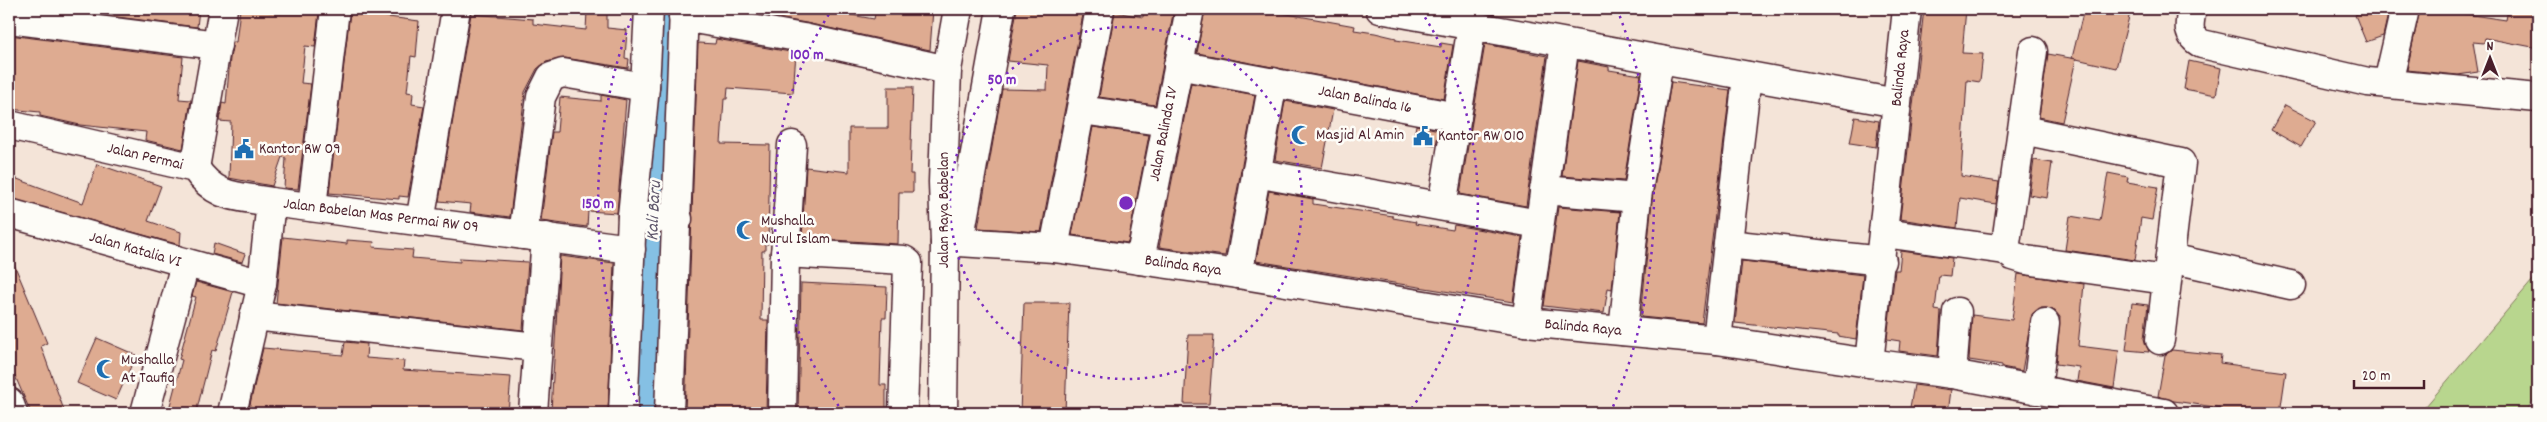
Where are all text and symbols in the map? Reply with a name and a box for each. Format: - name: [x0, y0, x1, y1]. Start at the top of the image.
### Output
- street label: Balinda Raya: [1886, 28, 1917, 108]
- north arrow: [2464, 32, 2514, 82]
- text: N: [2487, 37, 2494, 57]
- text: 100 m: [790, 45, 824, 67]
- text: 50 m: [988, 70, 1016, 92]
- street label: Jalan Balinda 16: [1316, 80, 1414, 120]
- street label: Jalan Balinda IV: [1144, 84, 1185, 183]
- mosque icon: Masjid Al Amin: [1290, 124, 1312, 146]
- place label: Masjid Al Amin: [1316, 124, 1404, 147]
- public building icon: Kantor RW 010: [1412, 125, 1434, 147]
- place label: Kantor RW 010: [1438, 125, 1525, 148]
- street label: Jalan Permai: [105, 137, 185, 177]
- public building icon: Kantor RW 09: [233, 138, 255, 160]
- place label: Kantor RW 09: [259, 138, 341, 161]
- street label: Jalan Raya Babelan: [933, 152, 956, 268]
- water label: Kali Baru: [641, 179, 669, 242]
- street label: Jalan Babelan Mas Permai RW 09: [282, 193, 480, 239]
- text: 150 m: [582, 194, 614, 216]
- centre of rings: [1117, 194, 1135, 212]
- place label: Mushalla Nurul Islam: [761, 210, 830, 251]
- mosque icon: Mushalla Nurul Islam: [735, 219, 757, 241]
- street label: Jalan Katalia VI: [86, 226, 184, 274]
- street label: Balinda Raya: [1143, 249, 1223, 283]
- street label: Balinda Raya: [1544, 313, 1623, 343]
- place label: Mushalla At Taufiq: [121, 349, 175, 390]
- scale bar: [2354, 357, 2424, 389]
- mosque icon: Mushalla At Taufiq: [95, 358, 117, 380]
- text: 20 m: [2362, 366, 2390, 388]

